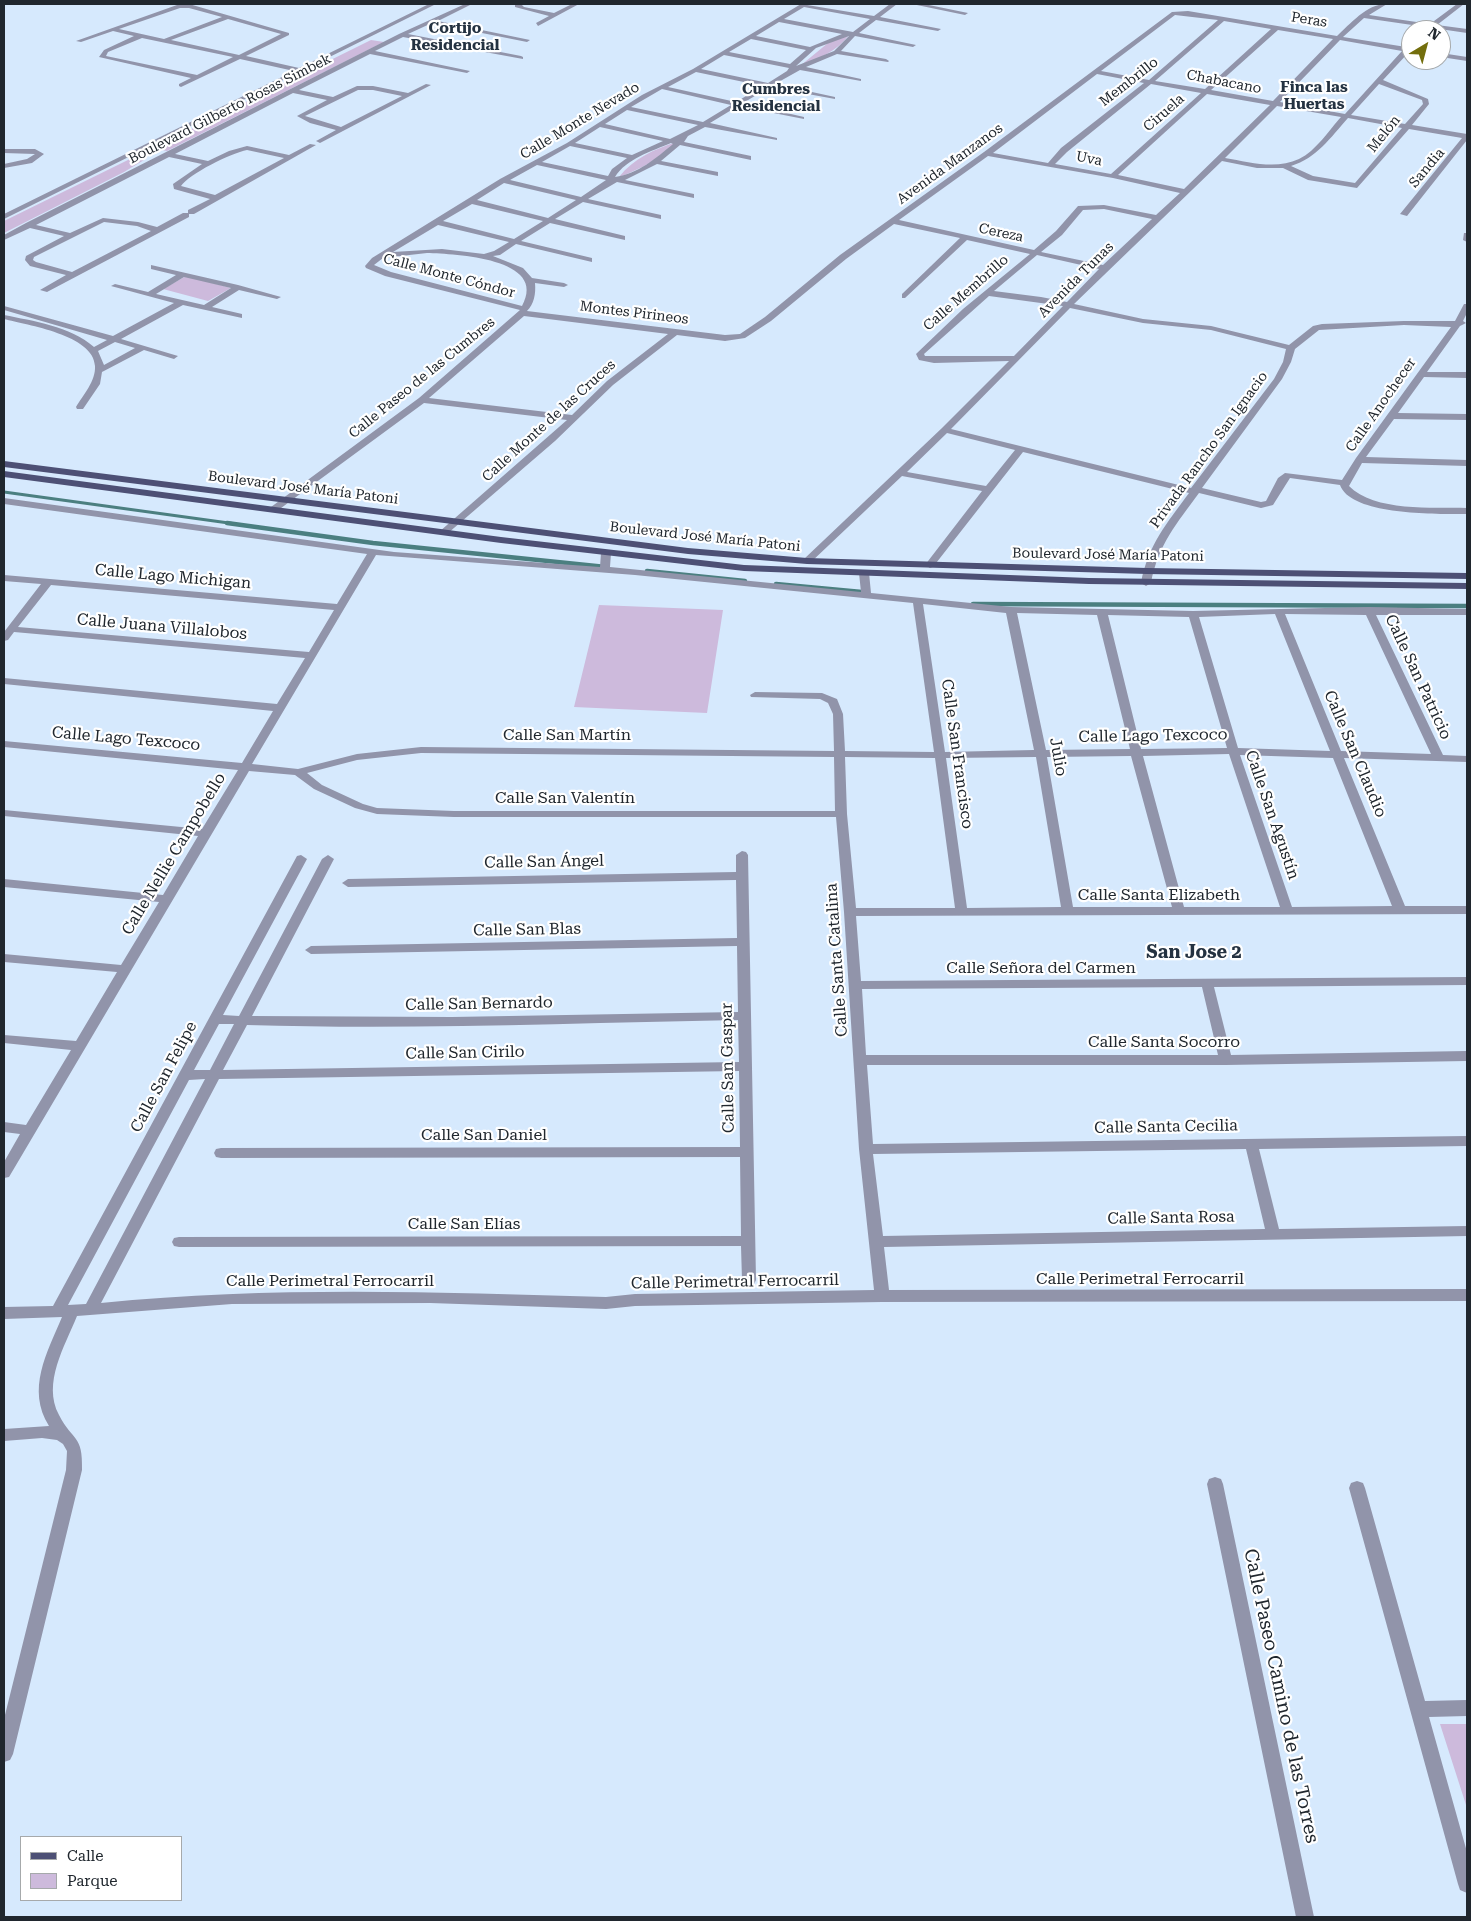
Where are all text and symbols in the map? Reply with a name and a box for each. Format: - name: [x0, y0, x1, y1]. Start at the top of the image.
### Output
- street label: Peras: [1290, 9, 1328, 31]
- district label: Cortijo Residencial: [411, 20, 499, 55]
- north arrow: [1401, 20, 1451, 70]
- text: N: [1425, 24, 1444, 43]
- street label: Boulevard Gilberto Rosas Simbek: [126, 50, 334, 168]
- street label: Membrillo: [1096, 54, 1162, 110]
- street label: Chabacano: [1185, 66, 1263, 98]
- street label: Calle Monte Nevado: [517, 79, 643, 163]
- district label: Finca las Huertas: [1280, 79, 1348, 114]
- district label: Cumbres Residencial: [732, 81, 820, 116]
- street label: Ciruela: [1140, 91, 1188, 135]
- street label: Melón: [1364, 112, 1404, 156]
- street label: Avenida Manzanos: [894, 120, 1006, 208]
- street label: Sandia: [1406, 145, 1448, 191]
- street label: Uva: [1074, 148, 1104, 170]
- street label: Cereza: [977, 220, 1025, 246]
- street label: Avenida Tunas: [1035, 239, 1117, 321]
- street label: Calle Monte Cóndor: [381, 250, 517, 302]
- street label: Calle Membrillo: [920, 251, 1012, 335]
- street label: Montes Pirineos: [579, 298, 689, 328]
- street label: Calle Paseo de las Cumbres: [346, 314, 498, 442]
- street label: Calle Anochecer: [1342, 355, 1420, 455]
- street label: Calle Monte de las Cruces: [479, 357, 619, 485]
- street label: Privada Rancho San Ignacio: [1147, 368, 1271, 532]
- street label: Boulevard José María Patoni: [207, 468, 399, 508]
- street label: Boulevard José María Patoni: [609, 519, 801, 555]
- street label: Boulevard José María Patoni: [1012, 545, 1204, 565]
- street label: Calle Lago Michigan: [94, 561, 252, 593]
- street label: Calle Juana Villalobos: [76, 610, 248, 644]
- street label: Calle San Patricio: [1381, 611, 1455, 743]
- street label: Calle San Francisco: [937, 678, 977, 830]
- street label: Calle San Claudio: [1320, 688, 1390, 820]
- street label: Calle Lago Texcoco: [51, 723, 201, 755]
- street label: Calle San Martín: [503, 725, 631, 745]
- street label: Calle Lago Texcoco: [1078, 725, 1228, 747]
- street label: Julio: [1045, 736, 1071, 778]
- street label: Calle San Agustín: [1241, 748, 1303, 882]
- street label: Calle Nellie Campobello: [118, 769, 230, 939]
- street label: Calle San Valentín: [495, 788, 635, 808]
- street label: Calle San Ángel: [484, 851, 604, 873]
- street label: Calle Santa Catalina: [822, 882, 852, 1038]
- street label: Calle Santa Elizabeth: [1078, 885, 1240, 905]
- street label: Calle San Blas: [473, 919, 581, 941]
- district label: San Jose 2: [1146, 942, 1242, 964]
- street label: Calle Señora del Carmen: [946, 958, 1136, 978]
- street label: Calle San Bernardo: [405, 993, 553, 1015]
- street label: Calle San Gaspar: [717, 1003, 739, 1133]
- street label: Calle San Felipe: [127, 1018, 201, 1136]
- street label: Calle Santa Socorro: [1088, 1032, 1240, 1052]
- street label: Calle San Cirilo: [405, 1042, 525, 1064]
- street label: Calle Santa Cecilia: [1094, 1116, 1238, 1138]
- street label: Calle San Daniel: [421, 1125, 547, 1145]
- street label: Calle Santa Rosa: [1107, 1207, 1235, 1229]
- street label: Calle San Elías: [408, 1214, 520, 1234]
- street label: Calle Perimetral Ferrocarril: [1036, 1269, 1244, 1289]
- street label: Calle Perimetral Ferrocarril: [226, 1271, 434, 1291]
- street label: Calle Perimetral Ferrocarril: [631, 1271, 839, 1293]
- street label: Calle Paseo Camino de las Torres: [1239, 1547, 1323, 1845]
- legend: [20, 1836, 182, 1901]
- text: Calle: [67, 1847, 103, 1865]
- text: Parque: [67, 1872, 118, 1890]

